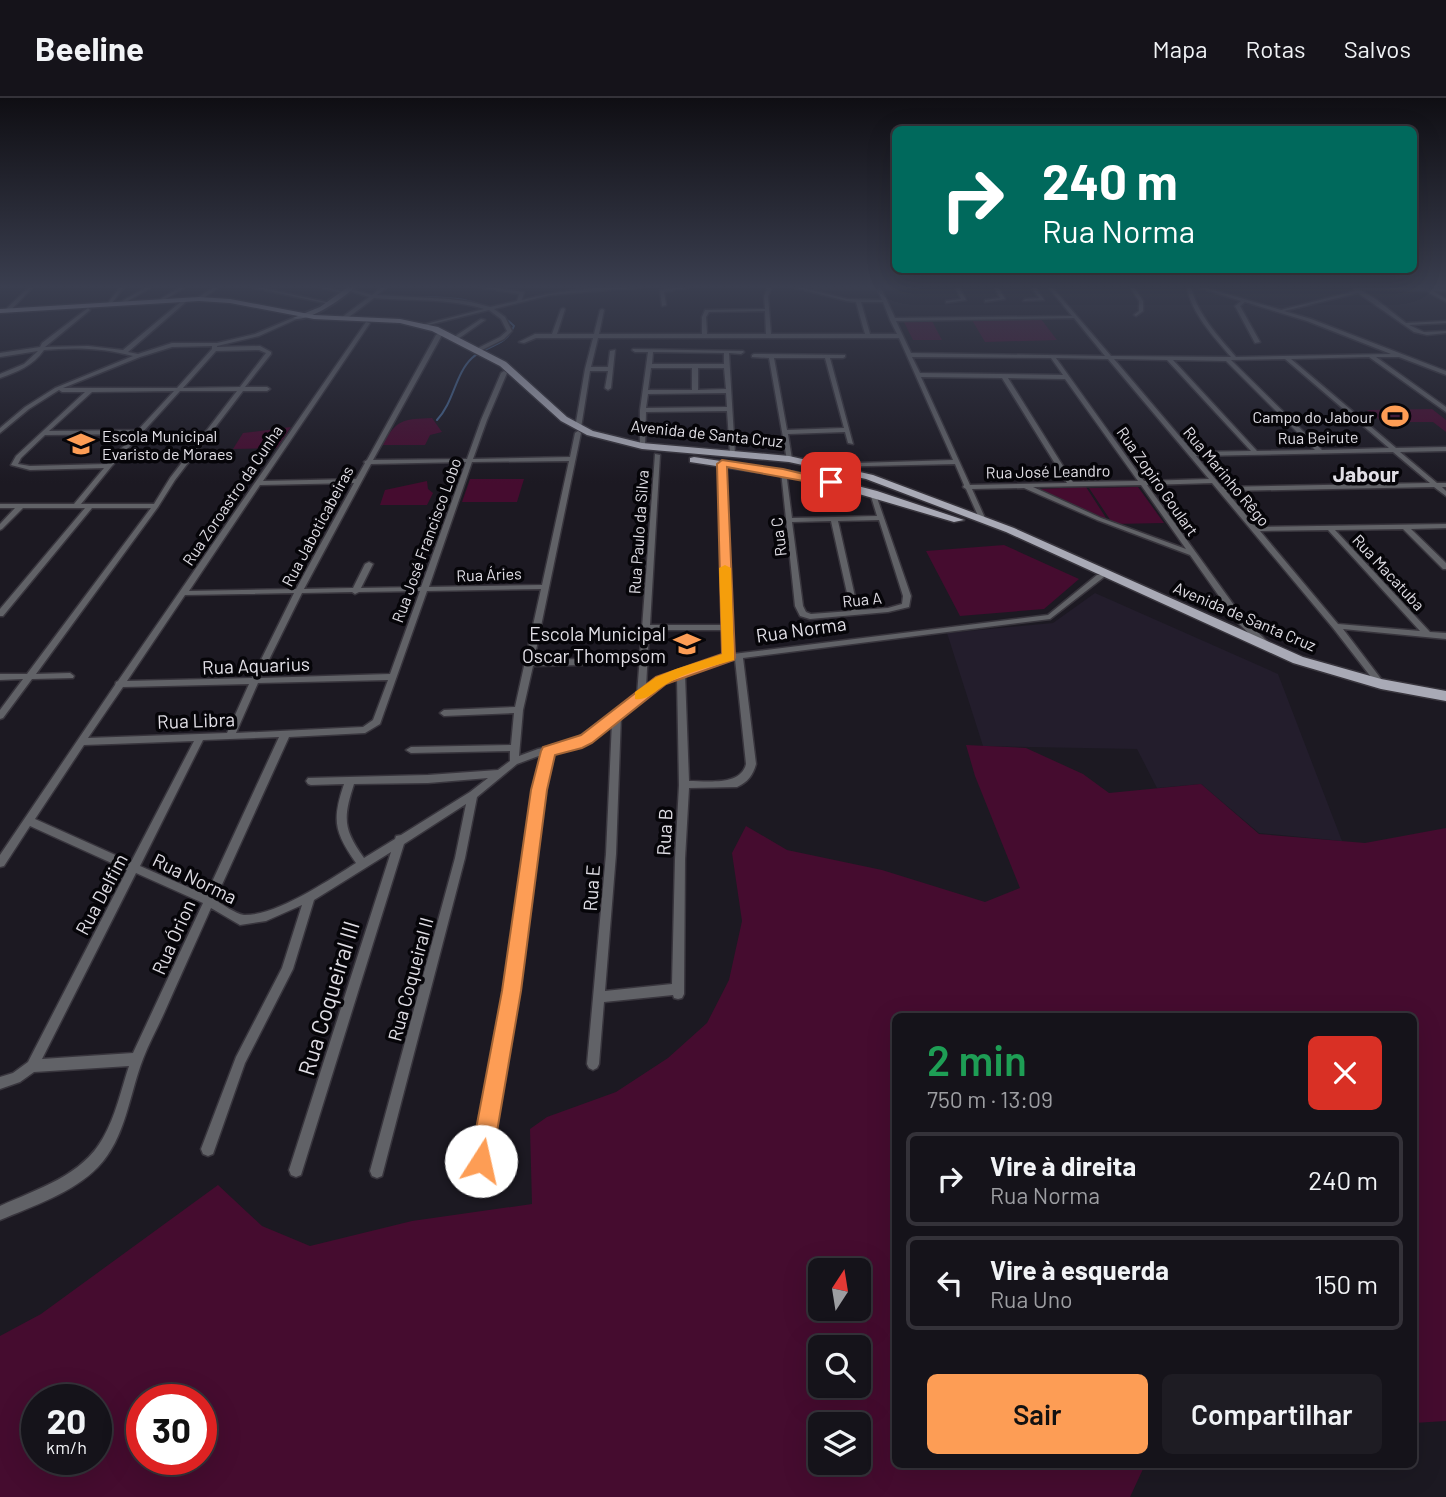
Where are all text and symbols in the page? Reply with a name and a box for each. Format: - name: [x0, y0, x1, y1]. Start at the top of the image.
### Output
- text: Beeline: [35, 28, 144, 68]
- text: Mapa: [1153, 34, 1208, 63]
- text: Rotas: [1246, 34, 1306, 63]
- text: Salvos: [1344, 34, 1411, 63]
- text: 240 m: [1042, 151, 1178, 210]
- icon: right: [927, 154, 1018, 245]
- text: Rua Norma: [1042, 211, 1195, 249]
- sports icon: Campo do Jabour: [1380, 401, 1410, 431]
- place label: Campo do Jabour: [1253, 407, 1374, 426]
- street label: Avenida de Santa Cruz: [630, 416, 784, 450]
- street label: Rua Zoroastro da Cunha: [178, 421, 286, 569]
- street label: Rua Marinho Rêgo: [1180, 422, 1274, 530]
- street label: Rua Zopiro Goulart: [1113, 423, 1203, 539]
- place label: Escola Municipal Evaristo de Moraes: [102, 426, 233, 463]
- street label: Rua Beirute: [1277, 427, 1359, 447]
- school or university icon: Escola Municipal Evaristo de Moraes: [66, 429, 96, 459]
- pin: [801, 452, 861, 512]
- street label: Rua José Francisco Lobo: [387, 455, 465, 625]
- street label: Rua José Leandro: [986, 460, 1110, 482]
- district label: Jabour: [1333, 461, 1399, 486]
- street label: Rua Jaboticabeiras: [277, 463, 357, 589]
- icon: arrive: [812, 463, 850, 501]
- street label: Rua Paulo da Silva: [624, 469, 652, 595]
- street label: Rua C: [766, 516, 790, 558]
- street label: Rua Macatuba: [1349, 530, 1429, 614]
- street label: Rua Áries: [456, 563, 522, 585]
- street label: Avenida de Santa Cruz: [1171, 577, 1319, 655]
- street label: Rua A: [841, 587, 883, 611]
- street label: Rua Norma: [754, 611, 848, 647]
- place label: Escola Municipal Oscar Thompsom: [522, 622, 666, 667]
- school or university icon: Escola Municipal Oscar Thompsom: [672, 629, 702, 659]
- street label: Rua Aquarius: [202, 652, 310, 678]
- street label: Rua Libra: [157, 707, 235, 733]
- street label: Rua B: [651, 808, 677, 856]
- street label: Rua Norma: [149, 848, 241, 908]
- street label: Rua Delfim: [70, 849, 132, 939]
- street label: Rua E: [578, 864, 604, 912]
- street label: Rua Órion: [146, 896, 200, 978]
- street label: Rua Coqueiral II: [382, 914, 438, 1044]
- street label: Rua Coqueiral III: [291, 917, 365, 1079]
- text: 2 min: [927, 1034, 1027, 1084]
- button: close: [1308, 1036, 1382, 1110]
- text: 750 m · 13:09: [927, 1085, 1053, 1113]
- position arrow: [444, 1124, 518, 1198]
- text: Vire à direita: [990, 1150, 1136, 1181]
- icon: right: [931, 1160, 969, 1198]
- text: 240 m: [1308, 1164, 1378, 1195]
- text: Rua Norma: [990, 1181, 1100, 1209]
- text: Vire à esquerda: [990, 1254, 1169, 1285]
- north arrow: [808, 1258, 872, 1321]
- map controls: [808, 1258, 871, 1475]
- icon: left: [931, 1264, 969, 1302]
- text: 150 m: [1314, 1268, 1378, 1299]
- text: Rua Uno: [990, 1285, 1072, 1313]
- button: search: [808, 1335, 871, 1398]
- button: Sair: [927, 1374, 1148, 1454]
- button: Compartilhar: [1162, 1374, 1382, 1454]
- speed limit sign: 30: [126, 1384, 217, 1475]
- text: 20: [47, 1399, 86, 1441]
- button: layers: [808, 1412, 871, 1475]
- text: km/h: [46, 1436, 87, 1458]

